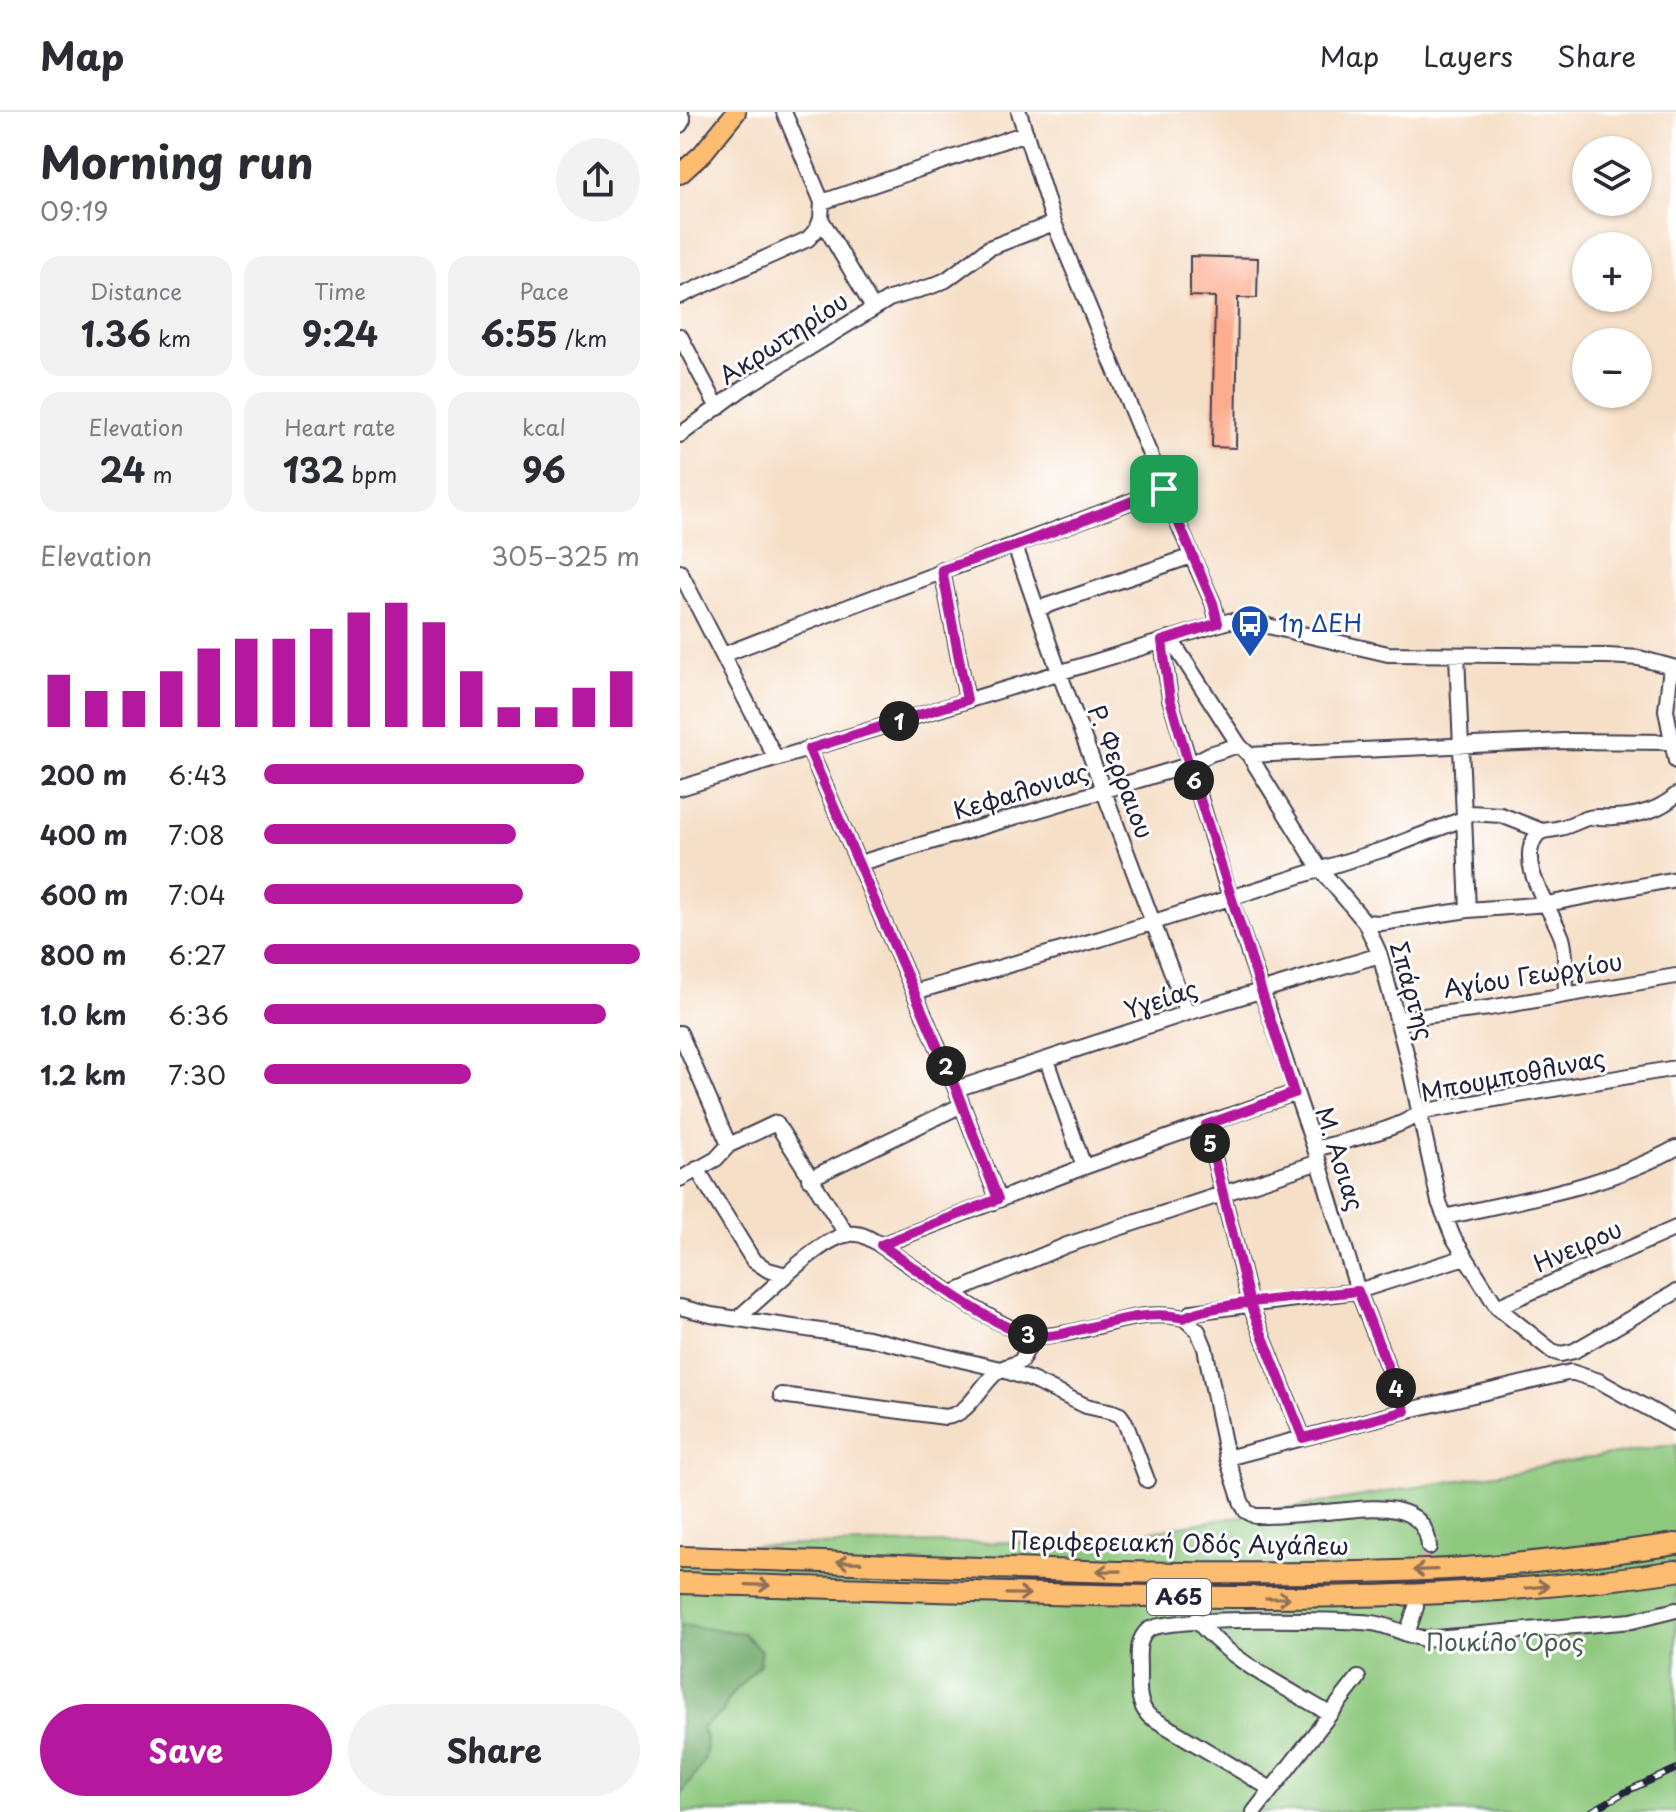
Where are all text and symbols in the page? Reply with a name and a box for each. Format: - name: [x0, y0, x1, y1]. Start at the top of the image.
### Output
- text: Map: [40, 27, 124, 84]
- text: Map: [1319, 34, 1379, 77]
- text: Layers: [1423, 34, 1513, 77]
- text: Share: [1557, 34, 1636, 77]
- text: Morning run: [40, 128, 314, 194]
- map controls: [1572, 136, 1652, 408]
- button: layers: [1572, 136, 1652, 216]
- button: share: [556, 138, 640, 222]
- text: 09:19: [40, 191, 109, 230]
- button: +: [1572, 232, 1652, 312]
- text: Distance: [90, 274, 182, 307]
- text: Time: [314, 274, 366, 307]
- text: Pace: [519, 274, 569, 307]
- street label: Ακρωτηρίου: [711, 282, 854, 393]
- text: 1.36: [81, 307, 151, 359]
- text: 9:24: [302, 307, 378, 359]
- text: 6:55: [481, 307, 558, 359]
- text: km: [151, 321, 191, 354]
- text: /km: [558, 321, 607, 354]
- button: −: [1572, 328, 1652, 408]
- text: Elevation: [89, 410, 183, 443]
- text: Heart rate: [284, 410, 396, 443]
- text: kcal: [522, 410, 566, 443]
- text: 24: [99, 443, 145, 495]
- text: 132: [283, 443, 344, 495]
- text: 96: [522, 443, 566, 495]
- pin: [1130, 455, 1198, 523]
- text: m: [145, 457, 173, 490]
- text: bpm: [344, 457, 397, 490]
- icon: arrive: [1142, 467, 1186, 511]
- text: Elevation: [40, 536, 152, 575]
- text: 305–325 m: [491, 536, 640, 575]
- bus stop icon: 1η ΔΕΗ: [1229, 603, 1271, 658]
- place label: 1η ΔΕΗ: [1278, 604, 1362, 640]
- street label: Ρ. Φερραιου: [1080, 699, 1164, 843]
- pin: 1: [879, 701, 919, 741]
- text: 1: [894, 704, 904, 737]
- street label: Κεφαλονιας: [948, 752, 1093, 828]
- text: 200 m: [40, 755, 127, 794]
- text: 6:43: [168, 755, 227, 794]
- pin: 6: [1174, 760, 1214, 800]
- text: 6: [1186, 763, 1202, 796]
- text: 400 m: [40, 815, 128, 854]
- text: 7:08: [168, 815, 225, 854]
- text: 600 m: [40, 875, 128, 914]
- text: 7:04: [168, 875, 226, 914]
- text: 800 m: [40, 935, 127, 974]
- text: 6:27: [168, 935, 226, 974]
- street label: Σπάρτης: [1382, 937, 1444, 1044]
- street label: Αγίου Γεωργίου: [1440, 942, 1625, 1006]
- street label: Υγείας: [1119, 969, 1202, 1027]
- text: 1.0 km: [40, 995, 127, 1034]
- text: 6:36: [168, 995, 229, 1034]
- street label: Μπουμποθλινας: [1417, 1039, 1608, 1110]
- pin: 2: [926, 1046, 966, 1086]
- text: 2: [938, 1049, 954, 1082]
- text: 1.2 km: [40, 1055, 126, 1094]
- text: 7:30: [168, 1055, 226, 1094]
- street label: Μ. Ασιας: [1307, 1102, 1375, 1215]
- pin: 5: [1190, 1123, 1230, 1163]
- text: 5: [1203, 1126, 1217, 1159]
- street label: Ηνειρου: [1527, 1210, 1627, 1281]
- pin: 3: [1008, 1314, 1048, 1354]
- text: 3: [1021, 1317, 1035, 1350]
- pin: 4: [1376, 1368, 1416, 1408]
- text: 4: [1389, 1371, 1403, 1404]
- street label: Περιφερειακή Οδός Αιγάλεω: [1009, 1521, 1349, 1563]
- one-way arrow: [836, 1555, 863, 1570]
- one-way arrow: [1412, 1562, 1439, 1577]
- one-way arrow: [1096, 1563, 1123, 1579]
- one-way arrow: [744, 1578, 771, 1593]
- road number: Α65: [1147, 1579, 1211, 1615]
- one-way arrow: [1523, 1580, 1550, 1595]
- one-way arrow: [1004, 1586, 1031, 1602]
- one-way arrow: [1264, 1590, 1291, 1606]
- park label: Ποικίλο Όρος: [1426, 1623, 1584, 1659]
- button: Save: [40, 1704, 332, 1796]
- button: Share: [348, 1704, 640, 1796]

